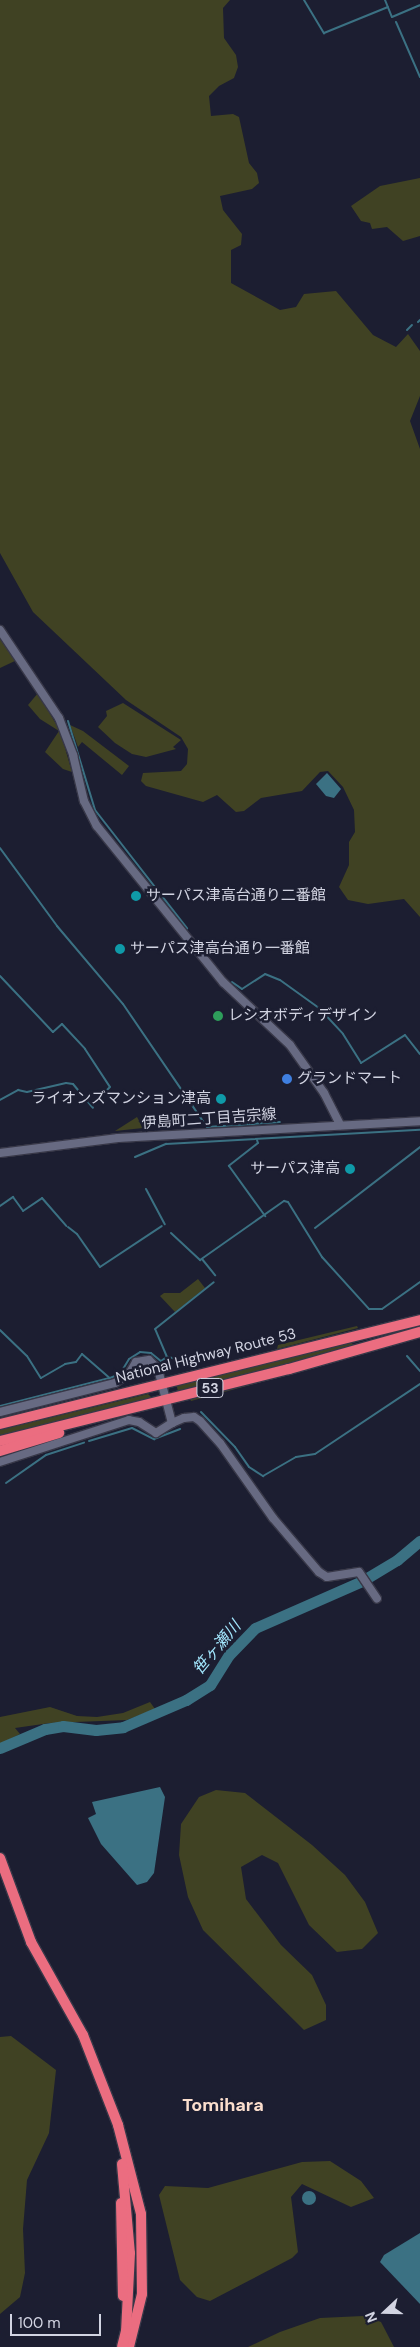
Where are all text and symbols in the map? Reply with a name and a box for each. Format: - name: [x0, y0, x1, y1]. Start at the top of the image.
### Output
- place label: サーパス津高台通り二番館: [146, 887, 326, 905]
- marker: サーパス津高台通り二番館: [130, 890, 142, 902]
- place label: サーパス津高台通り一番館: [130, 940, 310, 958]
- marker: サーパス津高台通り一番館: [114, 943, 126, 955]
- place label: レシオボディデザイン: [228, 1007, 378, 1025]
- marker: レシオボディデザイン: [212, 1010, 224, 1022]
- place label: グランドマート: [297, 1070, 402, 1088]
- marker: グランドマート: [281, 1073, 293, 1085]
- place label: ライオンズマンション津高: [31, 1090, 211, 1108]
- marker: ライオンズマンション津高: [215, 1093, 227, 1105]
- street label: 伊島町二丁目吉宗線: [141, 1105, 277, 1133]
- place label: サーパス津高: [250, 1160, 340, 1178]
- marker: サーパス津高: [344, 1163, 356, 1175]
- street label: National Highway Route 53: [114, 1325, 298, 1387]
- road number: 53: [196, 1376, 224, 1400]
- water label: 笹ヶ瀬川: [189, 1617, 245, 1679]
- district label: Tomihara: [182, 2094, 264, 2116]
- north arrow: [360, 2287, 410, 2337]
- scale bar: [12, 2304, 104, 2336]
- text: N: [361, 2309, 381, 2325]
- text: 100 m: [18, 2313, 61, 2333]

